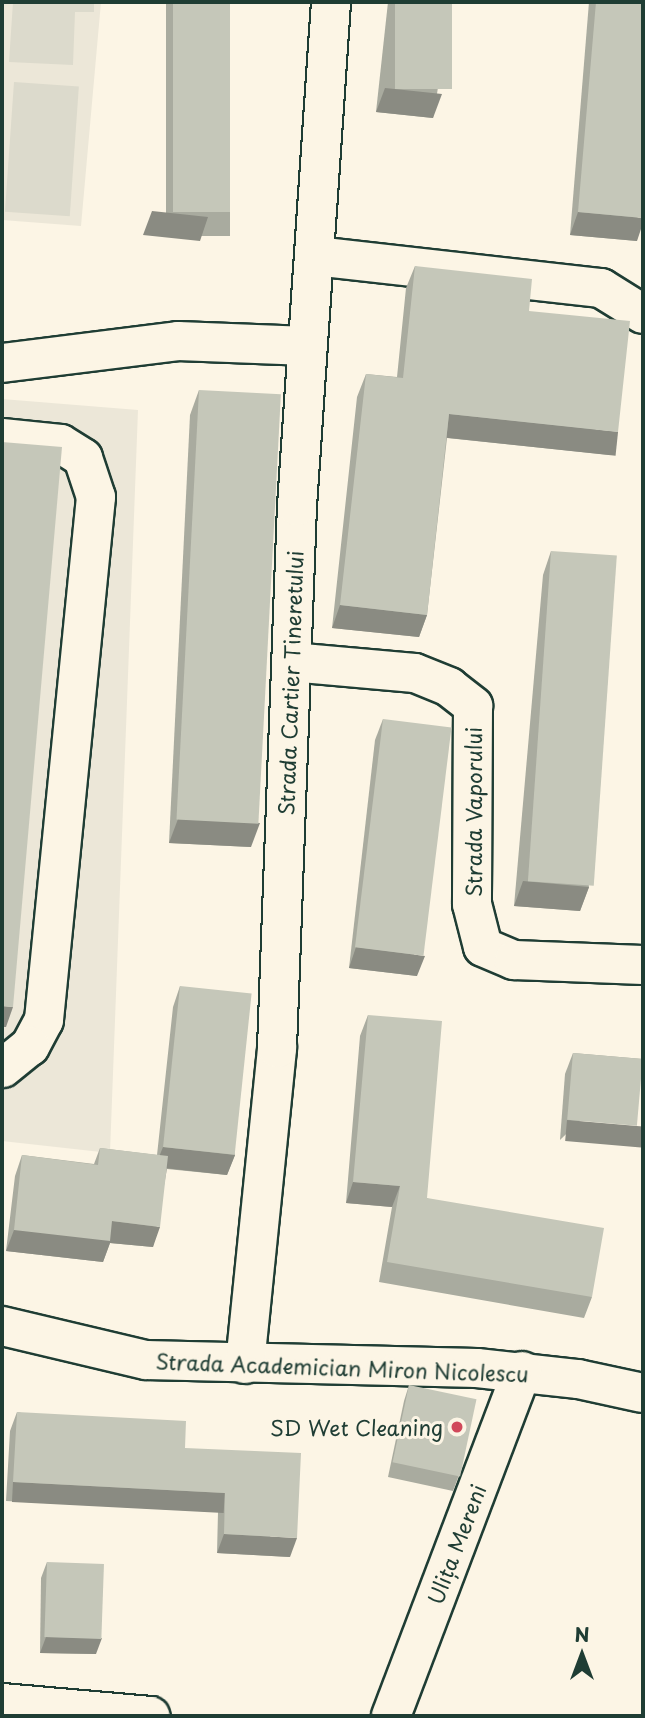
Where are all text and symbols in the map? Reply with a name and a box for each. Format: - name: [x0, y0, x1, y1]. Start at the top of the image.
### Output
- street label: Strada Cartier Tineretului: [273, 550, 307, 816]
- street label: Strada Vaporului: [460, 726, 486, 898]
- street label: Strada Academician Miron Nicolescu: [155, 1348, 529, 1386]
- place label: SD Wet Cleaning: [269, 1414, 443, 1440]
- marker: SD Wet Cleaning: [449, 1419, 465, 1435]
- street label: Ulița Mereni: [422, 1481, 490, 1607]
- north arrow: [547, 1620, 617, 1690]
- text: N: [574, 1620, 590, 1648]

